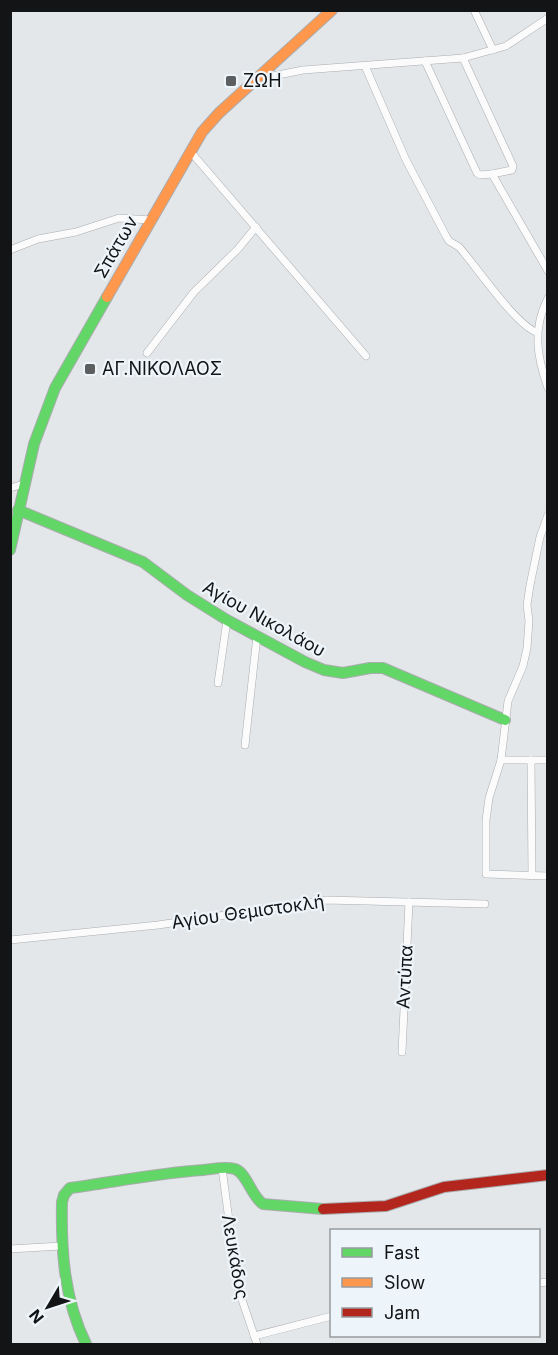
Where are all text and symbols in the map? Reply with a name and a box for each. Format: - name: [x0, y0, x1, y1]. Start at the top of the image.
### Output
- place label: ΖΩΗ: [243, 70, 282, 91]
- marker: ΖΩΗ: [224, 74, 238, 88]
- street label: Σπάτων: [89, 212, 142, 281]
- place label: ΑΓ.ΝΙΚΟΛΑΟΣ: [102, 358, 222, 379]
- marker: ΑΓ.ΝΙΚΟΛΑΟΣ: [83, 362, 97, 376]
- street label: Αγίου Νικολάου: [199, 576, 329, 661]
- street label: Αγίου Θεμιστοκλή: [170, 890, 326, 933]
- street label: Αντύπα: [392, 944, 417, 1009]
- street label: Λευκάδος: [218, 1213, 253, 1301]
- legend: [330, 1229, 540, 1337]
- text: Fast: [384, 1242, 420, 1263]
- text: Slow: [384, 1272, 425, 1293]
- north arrow: [18, 1277, 78, 1337]
- text: Jam: [384, 1302, 420, 1323]
- text: N: [25, 1305, 48, 1327]

